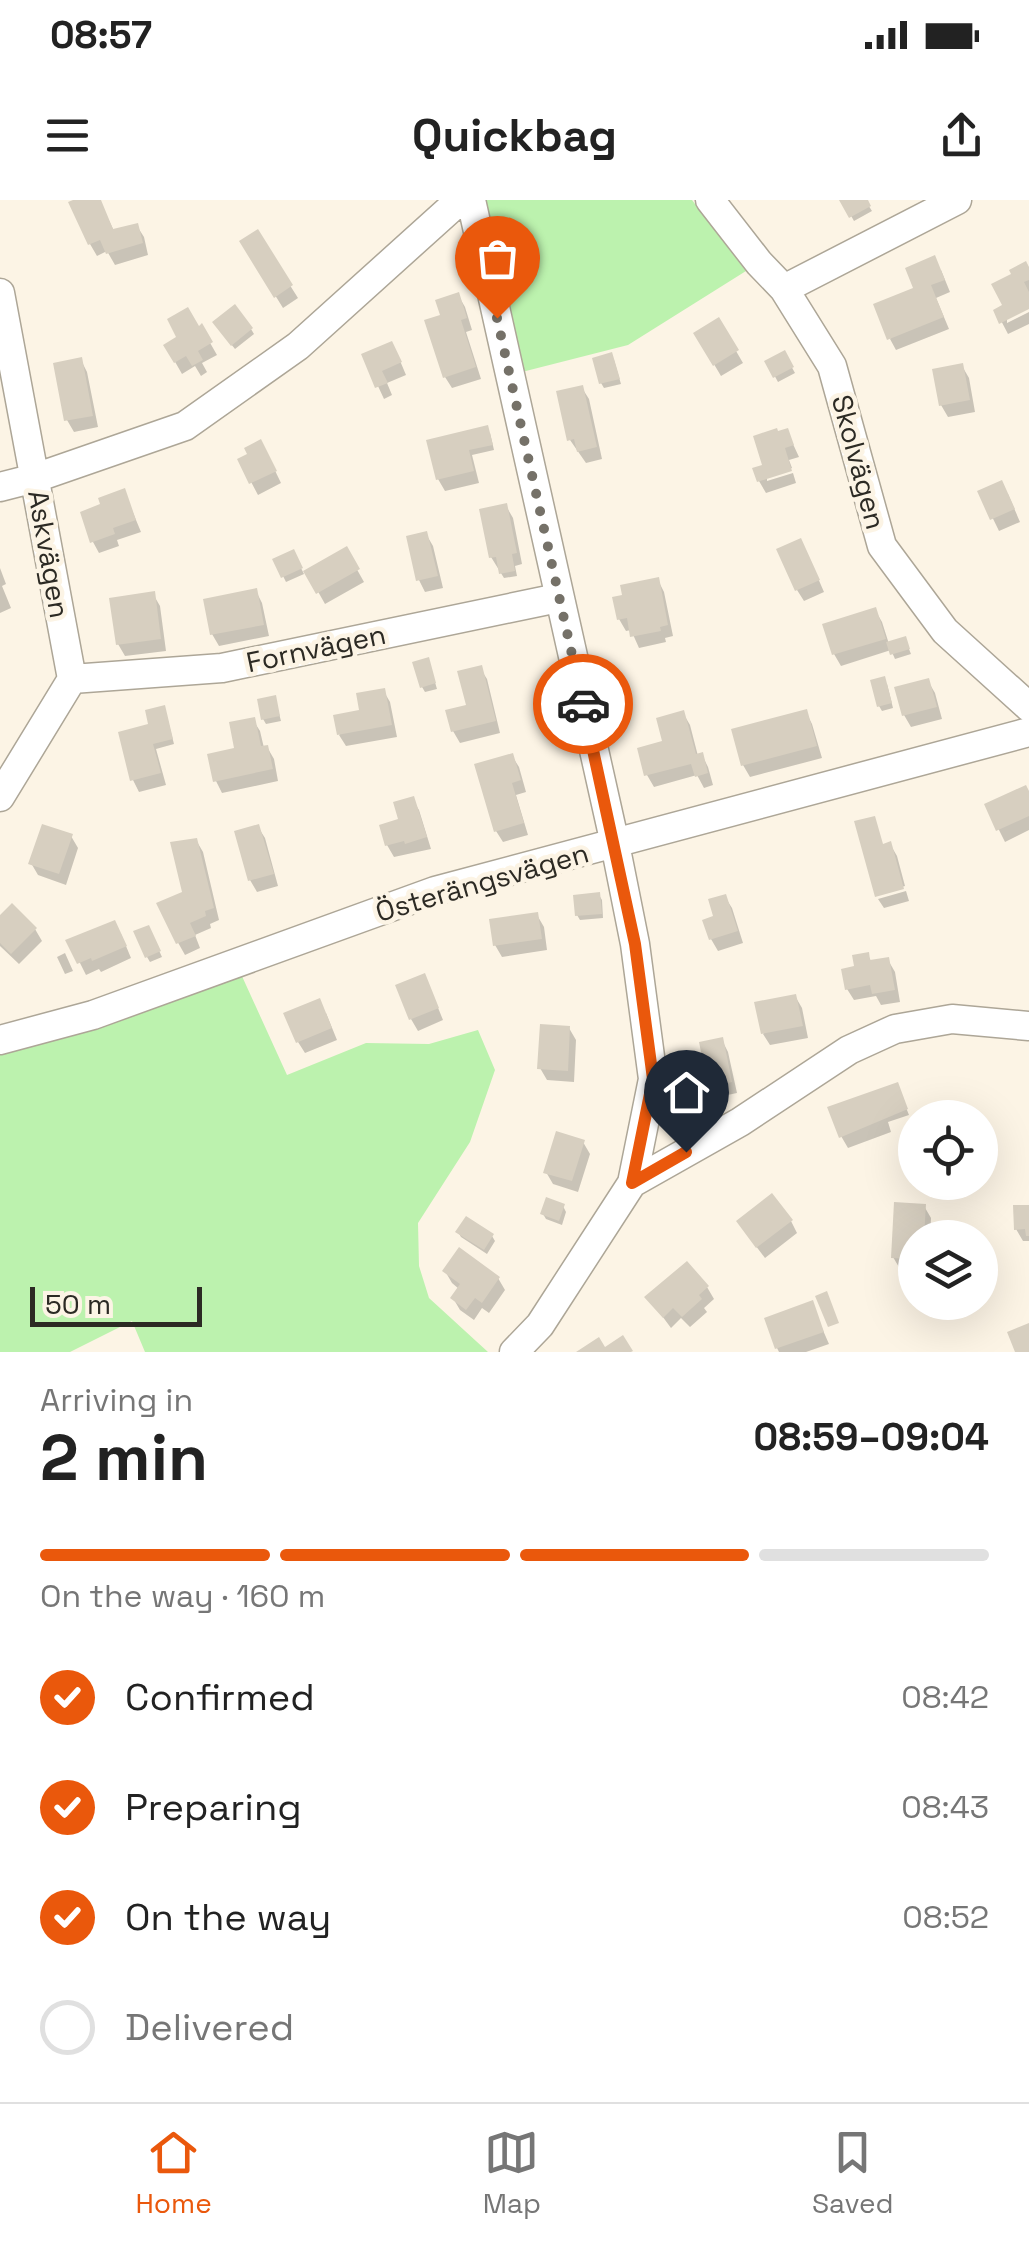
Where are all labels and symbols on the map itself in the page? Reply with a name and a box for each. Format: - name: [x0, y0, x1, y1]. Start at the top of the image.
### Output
- pin: [455, 216, 540, 319]
- street label: Skolvägen: [824, 391, 894, 533]
- street label: Askvägen: [20, 487, 78, 621]
- street label: Fornvägen: [243, 616, 389, 680]
- courier: [533, 654, 633, 754]
- street label: Österängsvägen: [371, 834, 593, 930]
- pin: [644, 1050, 729, 1153]
- scale bar: [30, 1282, 202, 1326]

